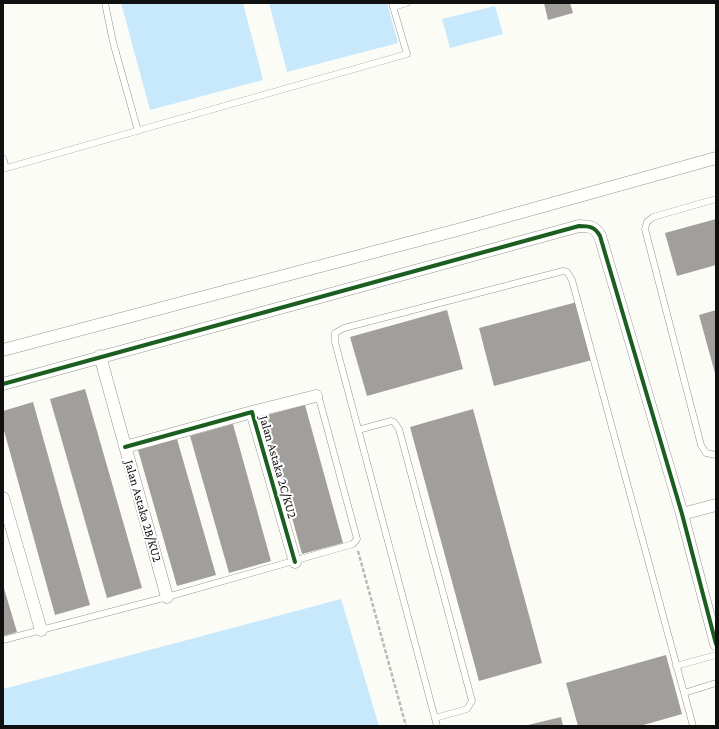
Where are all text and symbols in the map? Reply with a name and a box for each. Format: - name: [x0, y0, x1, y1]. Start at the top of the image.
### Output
- street label: Jalan Astaka 2C/KU2: [256, 414, 300, 520]
- street label: Jalan Astaka 2B/KU2: [121, 458, 165, 564]

